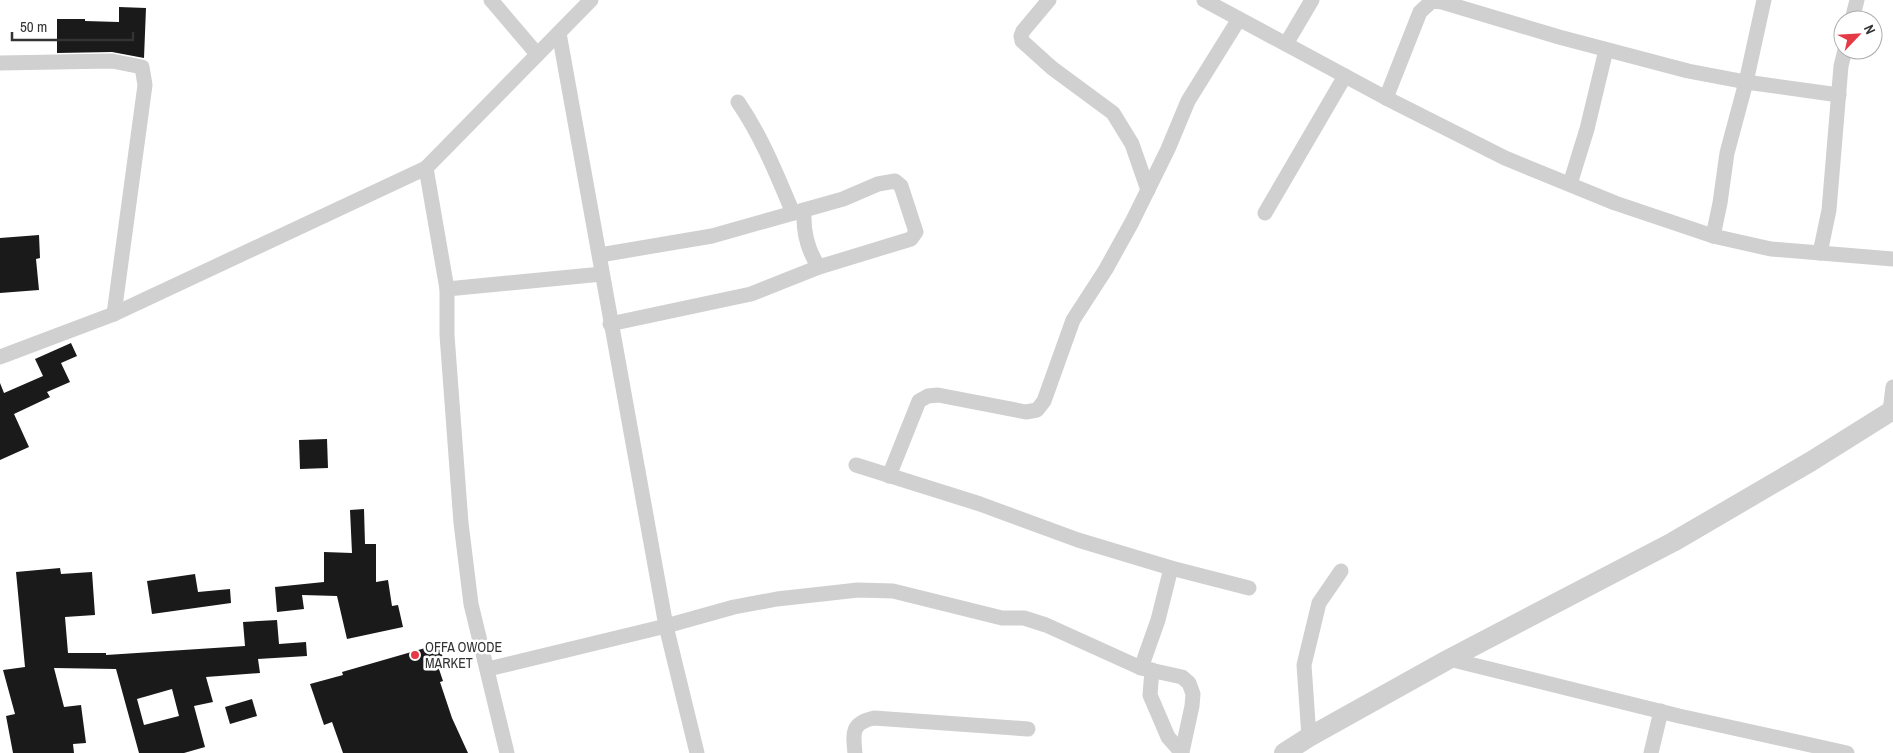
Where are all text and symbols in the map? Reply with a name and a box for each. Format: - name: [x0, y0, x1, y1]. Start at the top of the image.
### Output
- scale bar: [12, 10, 134, 42]
- north arrow: [1833, 10, 1883, 60]
- text: 50 m: [20, 16, 47, 37]
- text: N: [1860, 22, 1880, 37]
- place label: OFFA OWODE MARKET: [425, 638, 502, 672]
- marker: OFFA OWODE MARKET: [409, 649, 421, 661]

